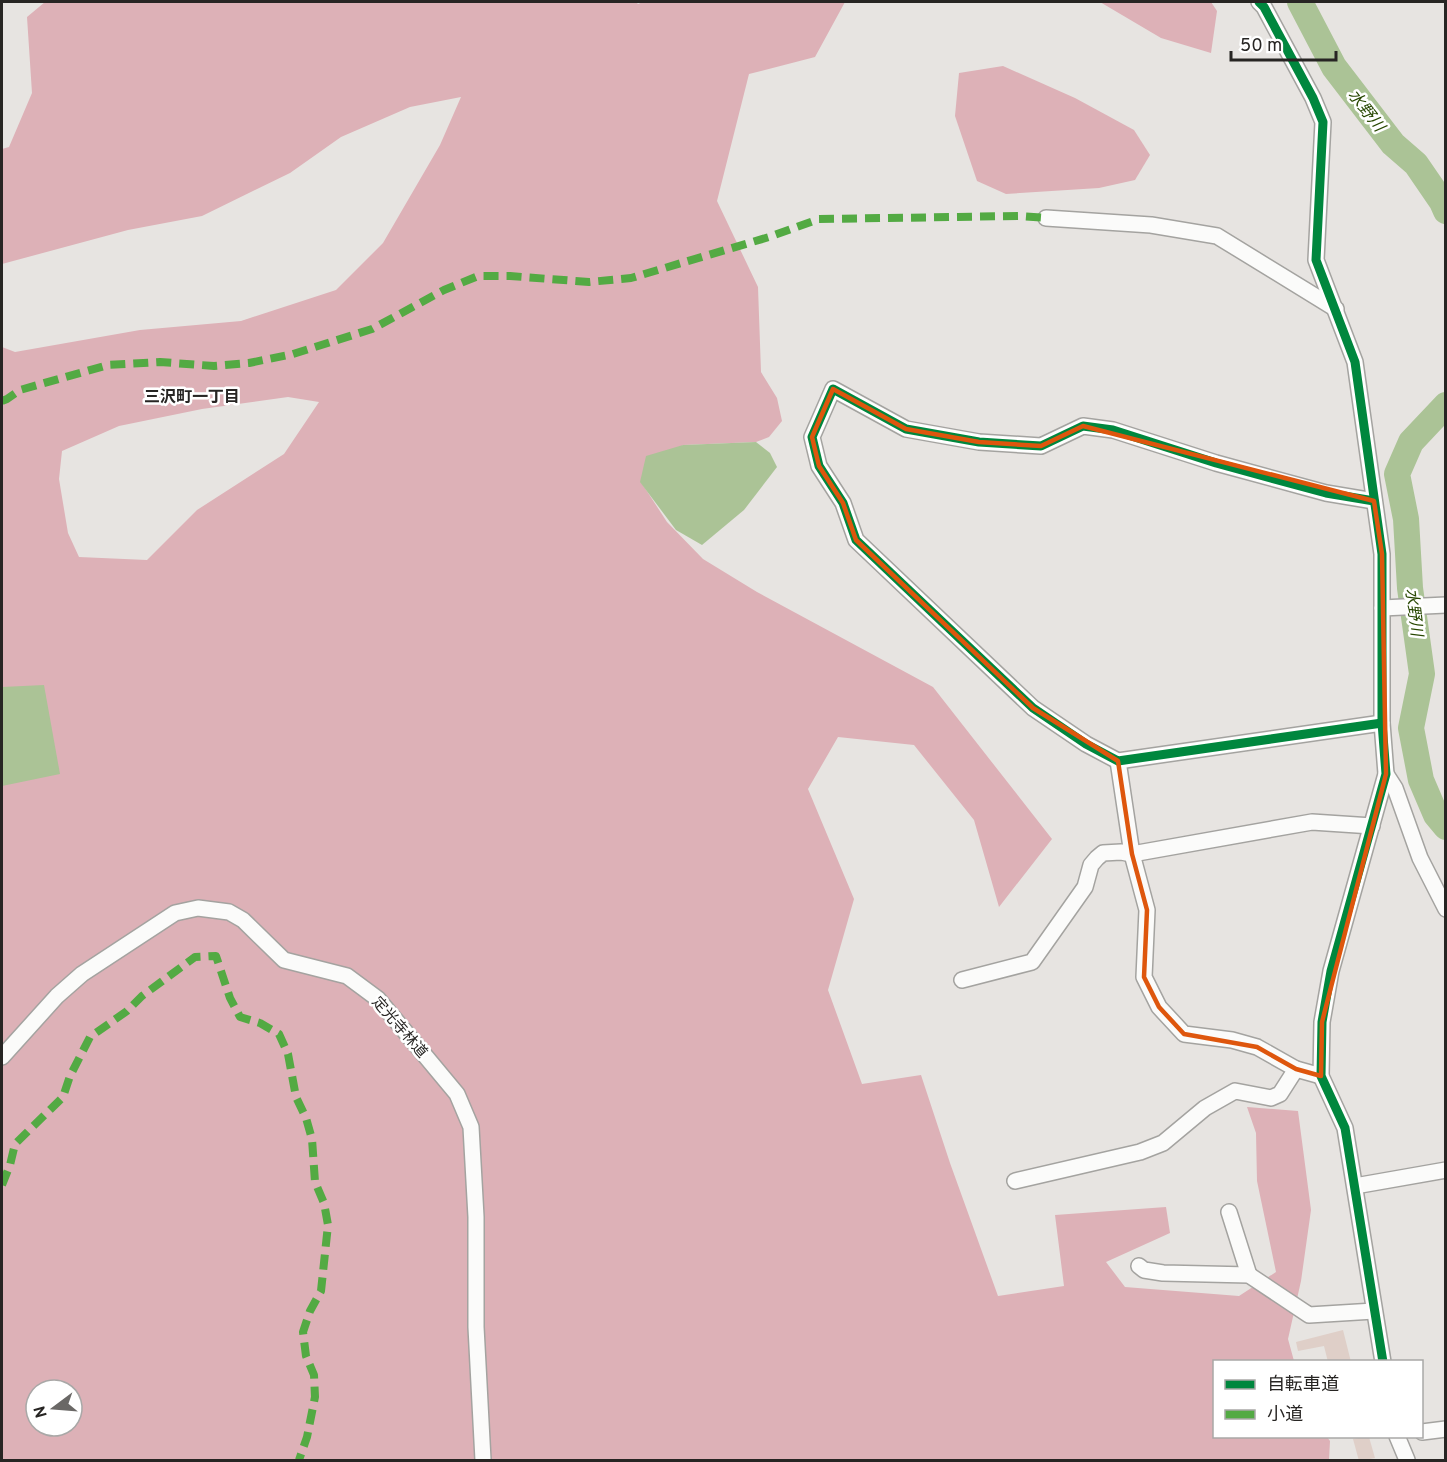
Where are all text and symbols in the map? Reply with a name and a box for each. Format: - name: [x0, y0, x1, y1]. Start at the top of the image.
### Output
- scale bar: [1231, 24, 1336, 62]
- text: 50 m: [1240, 35, 1282, 58]
- water label: 水野川: [1343, 86, 1389, 138]
- district label: 三沢町一丁目: [144, 388, 240, 408]
- water label: 水野川: [1400, 587, 1426, 639]
- street label: 定光寺林道: [367, 993, 431, 1063]
- legend: [1213, 1360, 1423, 1438]
- text: 自転車道: [1267, 1374, 1339, 1397]
- north arrow: [24, 1378, 84, 1438]
- text: N: [30, 1403, 53, 1420]
- text: 小道: [1267, 1404, 1303, 1427]

